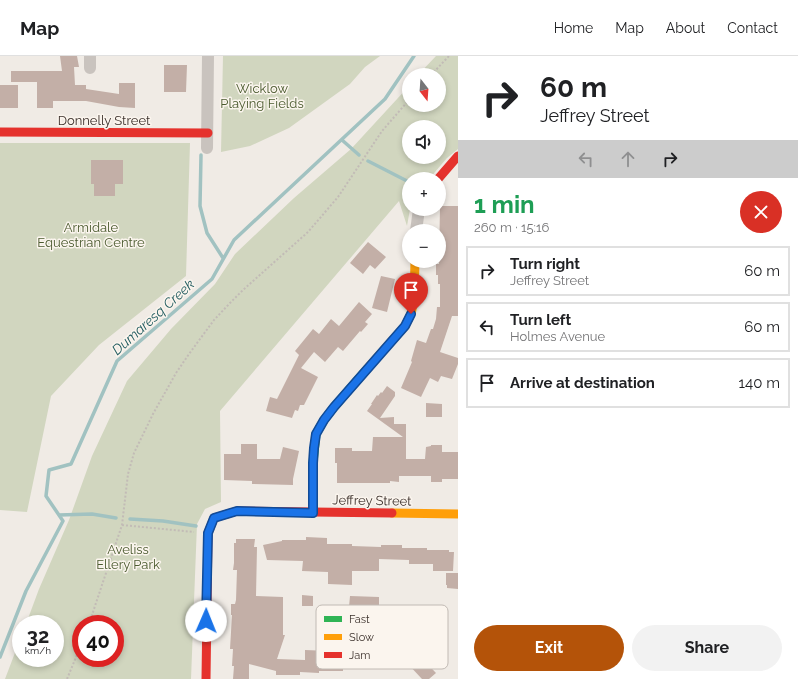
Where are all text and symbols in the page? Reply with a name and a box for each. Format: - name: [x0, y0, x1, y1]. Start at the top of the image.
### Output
- text: Map: [20, 17, 59, 39]
- text: Home: [554, 20, 593, 36]
- text: Map: [615, 20, 644, 36]
- text: About: [666, 20, 705, 36]
- text: Contact: [727, 20, 778, 36]
- north arrow: [402, 68, 446, 112]
- map controls: [402, 68, 446, 268]
- text: 60 m: [540, 71, 607, 104]
- icon: right: [474, 72, 526, 124]
- park label: Wicklow Playing Fields: [220, 81, 304, 111]
- text: Jeffrey Street: [540, 105, 650, 126]
- street label: Donnelly Street: [58, 113, 151, 128]
- button: sound: [402, 120, 446, 164]
- icon: left: [575, 148, 597, 170]
- icon: ahead: [617, 148, 639, 170]
- icon: right: [659, 148, 681, 170]
- button: +: [402, 172, 446, 216]
- text: 1 min: [474, 190, 535, 219]
- button: close: [740, 191, 782, 233]
- park label: Armidale Equestrian Centre: [37, 220, 145, 250]
- text: 260 m · 15:16: [474, 220, 549, 235]
- button: −: [402, 224, 446, 268]
- text: Turn right: [510, 255, 580, 273]
- icon: right: [476, 260, 498, 282]
- text: 60 m: [744, 262, 780, 280]
- pin: [394, 273, 428, 314]
- text: Jeffrey Street: [510, 273, 589, 288]
- water label: Dumaresq Creek: [109, 276, 198, 358]
- icon: arrive: [400, 279, 422, 301]
- text: Turn left: [510, 311, 571, 329]
- icon: left: [476, 316, 498, 338]
- text: 60 m: [744, 318, 780, 336]
- text: Holmes Avenue: [510, 329, 605, 344]
- icon: arrive: [476, 372, 498, 394]
- text: Arrive at destination: [510, 374, 655, 392]
- text: 140 m: [739, 374, 780, 392]
- street label: Jeffrey Street: [332, 492, 412, 509]
- park label: Aveliss Ellery Park: [96, 542, 160, 572]
- position arrow: [185, 600, 227, 642]
- legend: [316, 605, 448, 669]
- text: Fast: [349, 613, 370, 626]
- speed limit sign: 40: [72, 615, 124, 667]
- text: 32: [27, 624, 49, 648]
- button: Exit: [474, 625, 624, 671]
- button: Share: [632, 625, 782, 671]
- text: Slow: [349, 631, 374, 644]
- text: km/h: [25, 645, 51, 656]
- text: Jam: [349, 649, 370, 662]

